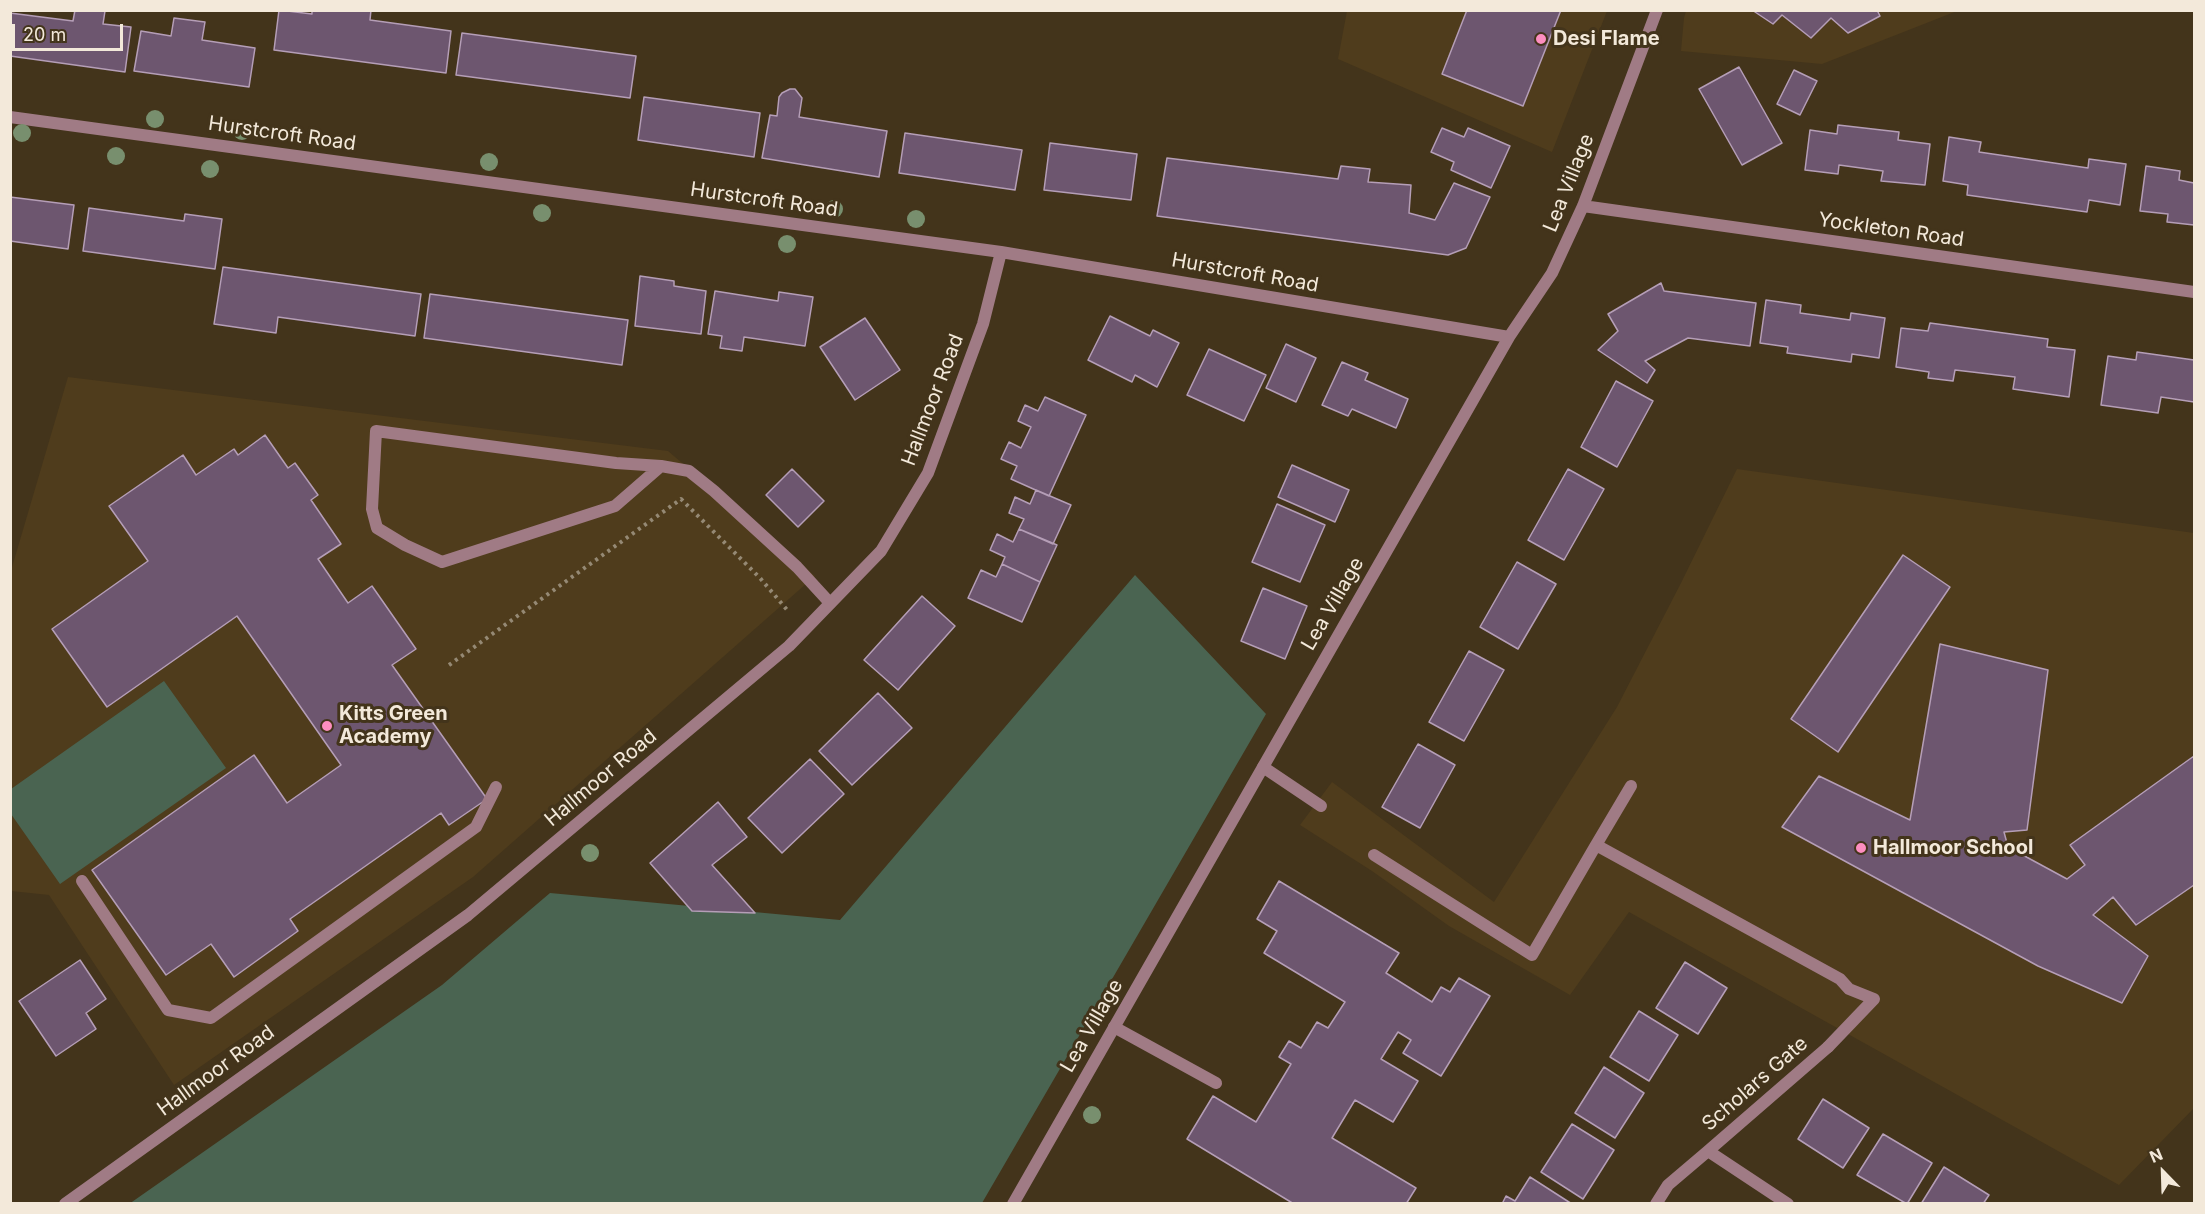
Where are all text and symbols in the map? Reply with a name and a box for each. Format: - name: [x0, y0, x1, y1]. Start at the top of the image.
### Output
- scale bar: [15, 12, 126, 50]
- text: 20 m: [23, 24, 66, 45]
- place label: Desi Flame: [1553, 27, 1660, 51]
- marker: Desi Flame: [1534, 32, 1548, 46]
- street label: Hurstcroft Road: [207, 112, 357, 156]
- street label: Lea Village: [1538, 131, 1600, 235]
- street label: Hurstcroft Road: [689, 178, 839, 222]
- street label: Yockleton Road: [1817, 208, 1965, 252]
- street label: Hurstcroft Road: [1170, 248, 1320, 298]
- street label: Hallmoor Road: [897, 331, 969, 469]
- street label: Lea Village: [1297, 553, 1369, 655]
- place label: Kitts Green Academy: [339, 702, 448, 749]
- marker: Kitts Green Academy: [320, 719, 334, 733]
- street label: Hallmoor Road: [540, 724, 662, 832]
- place label: Hallmoor School: [1873, 836, 2033, 860]
- marker: Hallmoor School: [1854, 841, 1868, 855]
- street label: Lea Village: [1056, 975, 1128, 1077]
- street label: Hallmoor Road: [153, 1021, 279, 1121]
- street label: Scholars Gate: [1697, 1032, 1813, 1136]
- north arrow: [2133, 1142, 2193, 1202]
- text: N: [2146, 1144, 2165, 1167]

